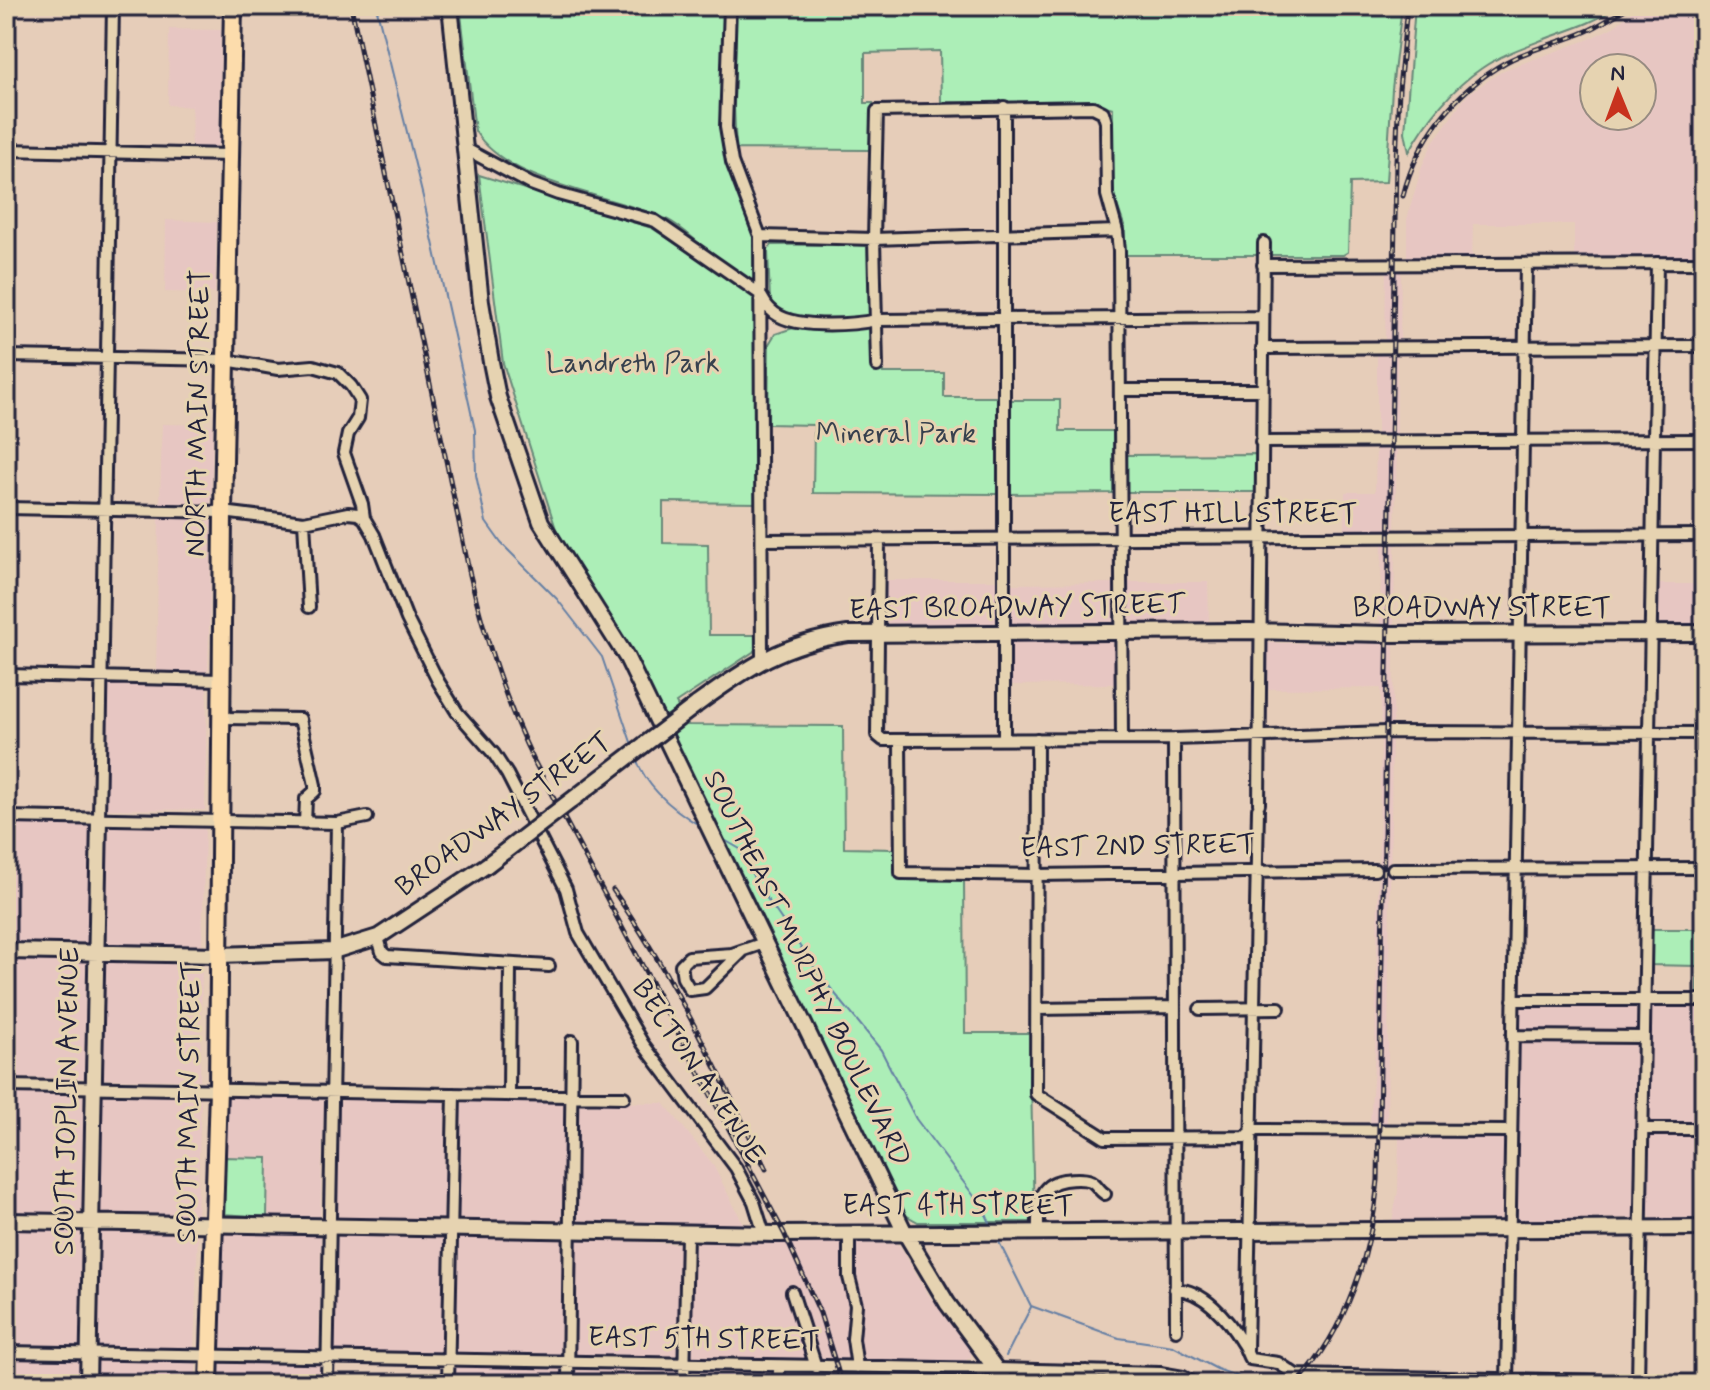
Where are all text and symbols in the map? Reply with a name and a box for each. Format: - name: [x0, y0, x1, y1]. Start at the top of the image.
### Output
- north arrow: [1578, 52, 1658, 132]
- text: N: [1610, 60, 1625, 88]
- street label: NORTH MAIN STREET: [178, 269, 220, 557]
- park label: Landreth Park: [546, 346, 720, 383]
- park label: Mineral Park: [816, 416, 976, 453]
- street label: EAST HILL STREET: [1108, 496, 1358, 533]
- street label: EAST BROADWAY STREET: [849, 587, 1186, 629]
- street label: BROADWAY STREET: [1353, 590, 1611, 627]
- street label: BROADWAY STREET: [389, 724, 619, 906]
- street label: SOUTHEAST MURPHY BOULEVARD: [694, 765, 918, 1173]
- street label: EAST 2ND STREET: [1020, 826, 1256, 868]
- street label: SOUTH JOPLIN AVENUE: [47, 946, 89, 1256]
- street label: SOUTH MAIN STREET: [169, 961, 211, 1243]
- street label: BECTON AVENUE: [622, 972, 774, 1172]
- street label: EAST 4TH STREET: [842, 1188, 1074, 1225]
- street label: EAST 5TH STREET: [588, 1319, 820, 1361]

